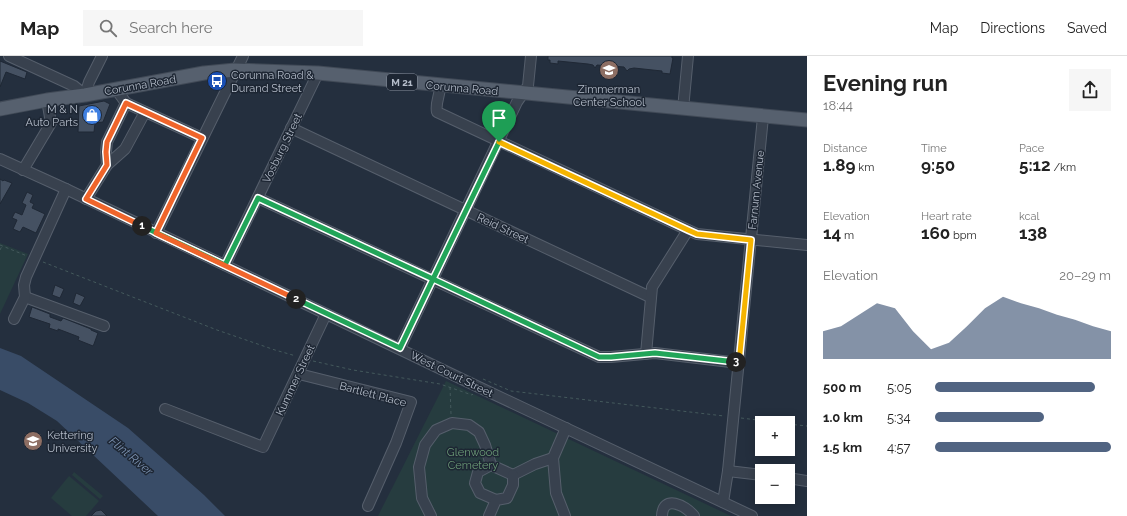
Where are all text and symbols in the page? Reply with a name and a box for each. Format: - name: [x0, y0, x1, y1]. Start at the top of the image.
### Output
- search box: [83, 10, 363, 46]
- text: Map: [20, 17, 59, 39]
- icon: search: [97, 17, 119, 39]
- text: Search here: [129, 19, 213, 37]
- text: Map: [930, 20, 958, 36]
- text: Directions: [980, 20, 1045, 36]
- text: Saved: [1067, 20, 1107, 36]
- school or university icon: Zimmerman Center School: [598, 59, 620, 81]
- place label: Corunna Road & Durand Street: [231, 69, 314, 95]
- button: share: [1069, 69, 1111, 111]
- bus stop icon: Corunna Road & Durand Street: [206, 70, 228, 92]
- text: Evening run: [823, 70, 948, 96]
- street label: Corunna Road: [103, 73, 177, 98]
- road number: M 21: [387, 74, 417, 90]
- street label: Corunna Road: [425, 79, 499, 98]
- place label: Zimmerman Center School: [573, 83, 645, 109]
- text: 18:44: [823, 98, 853, 113]
- pin: [482, 101, 516, 142]
- place label: M & N Auto Parts: [26, 103, 78, 129]
- shop icon: M & N Auto Parts: [81, 104, 103, 126]
- icon: arrive: [488, 107, 510, 129]
- street label: Vosburg Street: [260, 111, 305, 185]
- text: Distance: [823, 142, 867, 155]
- text: Time: [921, 142, 947, 155]
- text: Pace: [1019, 142, 1044, 155]
- street label: Farnum Avenue: [746, 149, 767, 230]
- text: 1.89: [823, 155, 856, 175]
- text: 9:50: [921, 155, 955, 175]
- text: 5:12: [1019, 155, 1051, 175]
- text: km: [856, 161, 874, 174]
- text: /km: [1051, 161, 1076, 174]
- text: Elevation: [823, 210, 870, 223]
- text: Heart rate: [921, 210, 972, 223]
- text: kcal: [1019, 210, 1040, 223]
- street label: Reid Street: [475, 211, 531, 246]
- pin: 1: [132, 216, 152, 236]
- text: 1: [139, 219, 145, 232]
- text: 14: [823, 223, 841, 243]
- text: 160: [921, 223, 950, 243]
- text: 138: [1019, 223, 1047, 243]
- text: m: [841, 229, 854, 242]
- text: bpm: [950, 229, 977, 242]
- text: Elevation: [823, 268, 878, 283]
- text: 20–29 m: [1059, 268, 1111, 283]
- pin: 2: [286, 289, 306, 309]
- text: 2: [293, 292, 299, 305]
- street label: Kummer Street: [273, 342, 318, 418]
- street label: West Court Street: [408, 349, 496, 400]
- pin: 3: [726, 352, 746, 372]
- text: 3: [733, 355, 739, 368]
- street label: Bartlett Place: [338, 379, 408, 410]
- text: 500 m: [823, 380, 861, 395]
- text: 5:05: [887, 380, 912, 395]
- text: 1.0 km: [823, 410, 863, 425]
- text: 5:34: [887, 410, 911, 425]
- map controls: [755, 416, 795, 504]
- button: +: [755, 416, 795, 456]
- place label: Kettering University: [47, 429, 97, 455]
- school or university icon: Kettering University: [22, 430, 44, 452]
- water label: Flint River: [106, 434, 156, 479]
- text: 1.5 km: [823, 440, 862, 455]
- text: 4:57: [887, 440, 911, 455]
- park label: Glenwood Cemetery: [447, 446, 499, 472]
- button: −: [755, 464, 795, 504]

